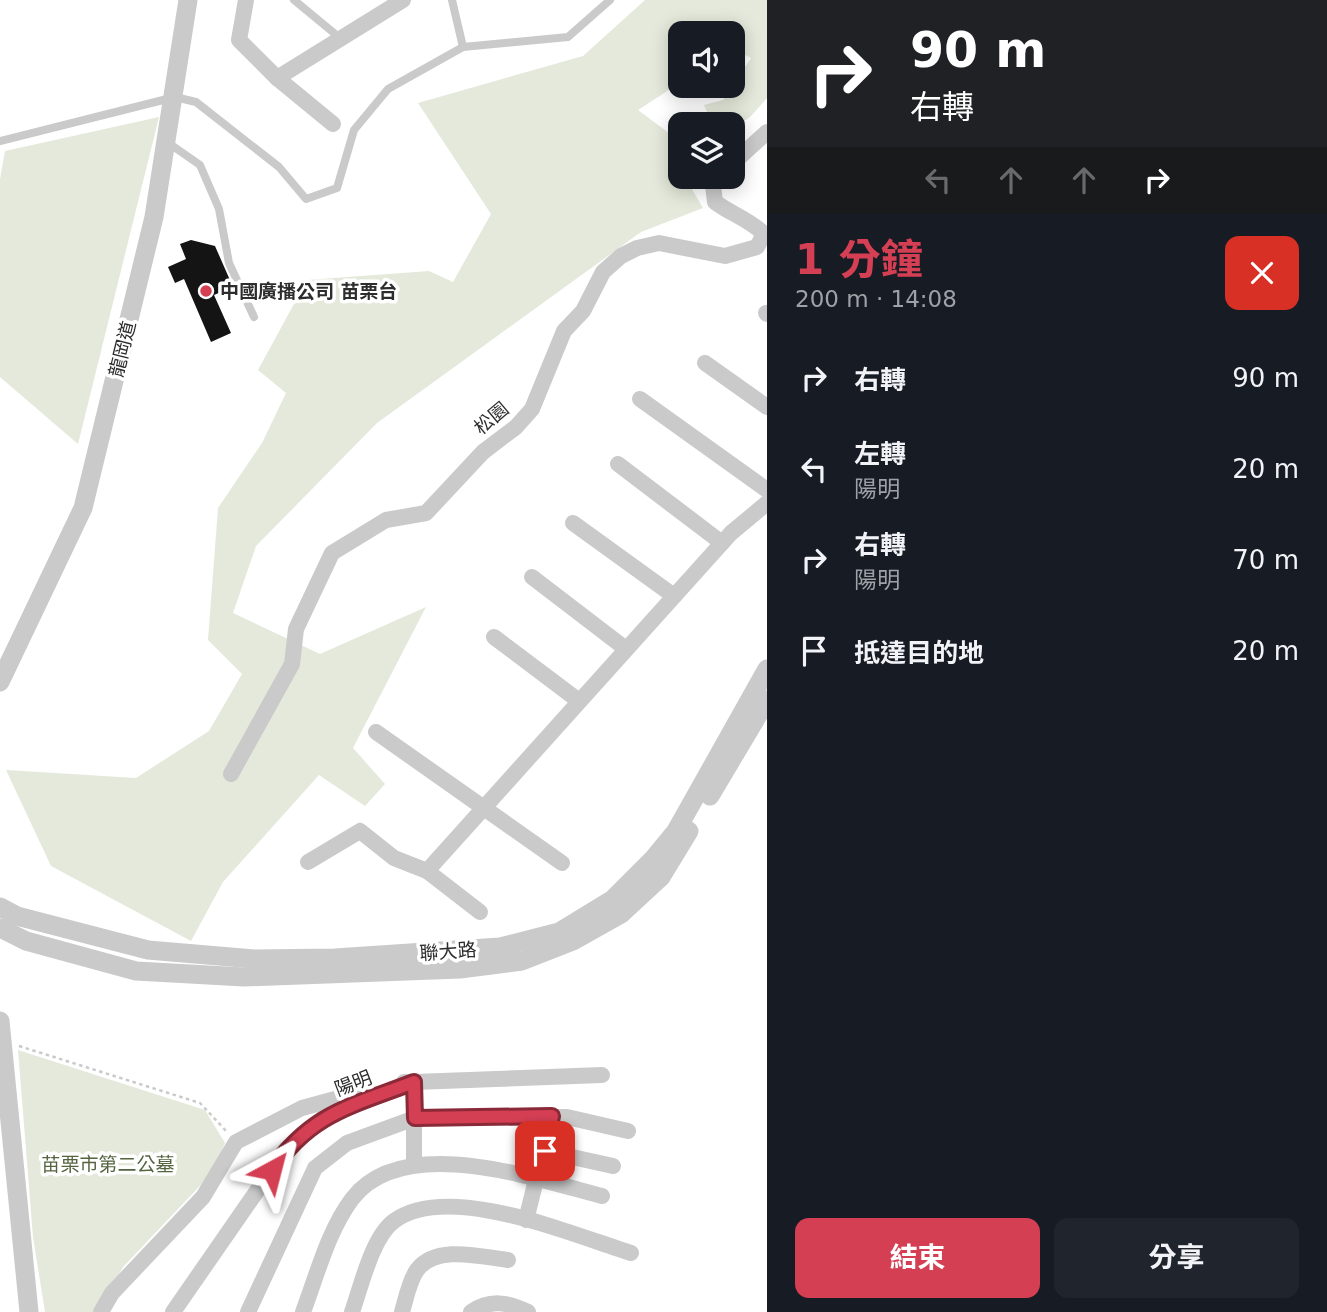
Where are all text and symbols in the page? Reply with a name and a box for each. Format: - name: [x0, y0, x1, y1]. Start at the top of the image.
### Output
- map controls: [668, 21, 745, 189]
- button: sound: [668, 21, 745, 98]
- text: 90 m: [910, 22, 1046, 79]
- icon: right: [795, 28, 886, 119]
- text: 右轉: [910, 88, 974, 126]
- button: layers: [668, 112, 745, 189]
- icon: left: [919, 161, 957, 199]
- icon: ahead: [992, 161, 1030, 199]
- icon: ahead: [1065, 161, 1103, 199]
- icon: right: [1138, 161, 1176, 199]
- text: 1 分鐘: [795, 235, 923, 284]
- button: close: [1225, 236, 1299, 310]
- place label: 中國廣播公司 苗栗台: [220, 280, 398, 302]
- marker: 中國廣播公司 苗栗台: [198, 283, 214, 299]
- text: 200 m · 14:08: [795, 286, 957, 312]
- street label: 龍岡道: [104, 319, 140, 379]
- icon: right: [795, 359, 833, 397]
- text: 90 m: [1232, 363, 1299, 393]
- text: 右轉: [854, 365, 906, 395]
- street label: 松園: [469, 397, 513, 439]
- text: 左轉: [854, 439, 906, 469]
- icon: left: [795, 450, 833, 488]
- text: 20 m: [1232, 454, 1299, 484]
- text: 陽明: [854, 476, 900, 502]
- text: 右轉: [854, 530, 906, 560]
- icon: right: [795, 541, 833, 579]
- text: 70 m: [1232, 545, 1299, 575]
- text: 陽明: [854, 567, 900, 593]
- icon: arrive: [795, 632, 833, 670]
- text: 20 m: [1232, 636, 1299, 666]
- text: 抵達目的地: [854, 638, 984, 668]
- street label: 聯大路: [419, 938, 477, 964]
- street label: 陽明: [331, 1066, 375, 1100]
- pin: [515, 1121, 575, 1181]
- icon: arrive: [526, 1132, 564, 1170]
- position arrow: [235, 1133, 309, 1207]
- park label: 苗栗市第二公墓: [41, 1153, 175, 1175]
- button: 結束: [795, 1218, 1040, 1298]
- button: 分享: [1054, 1218, 1299, 1298]

